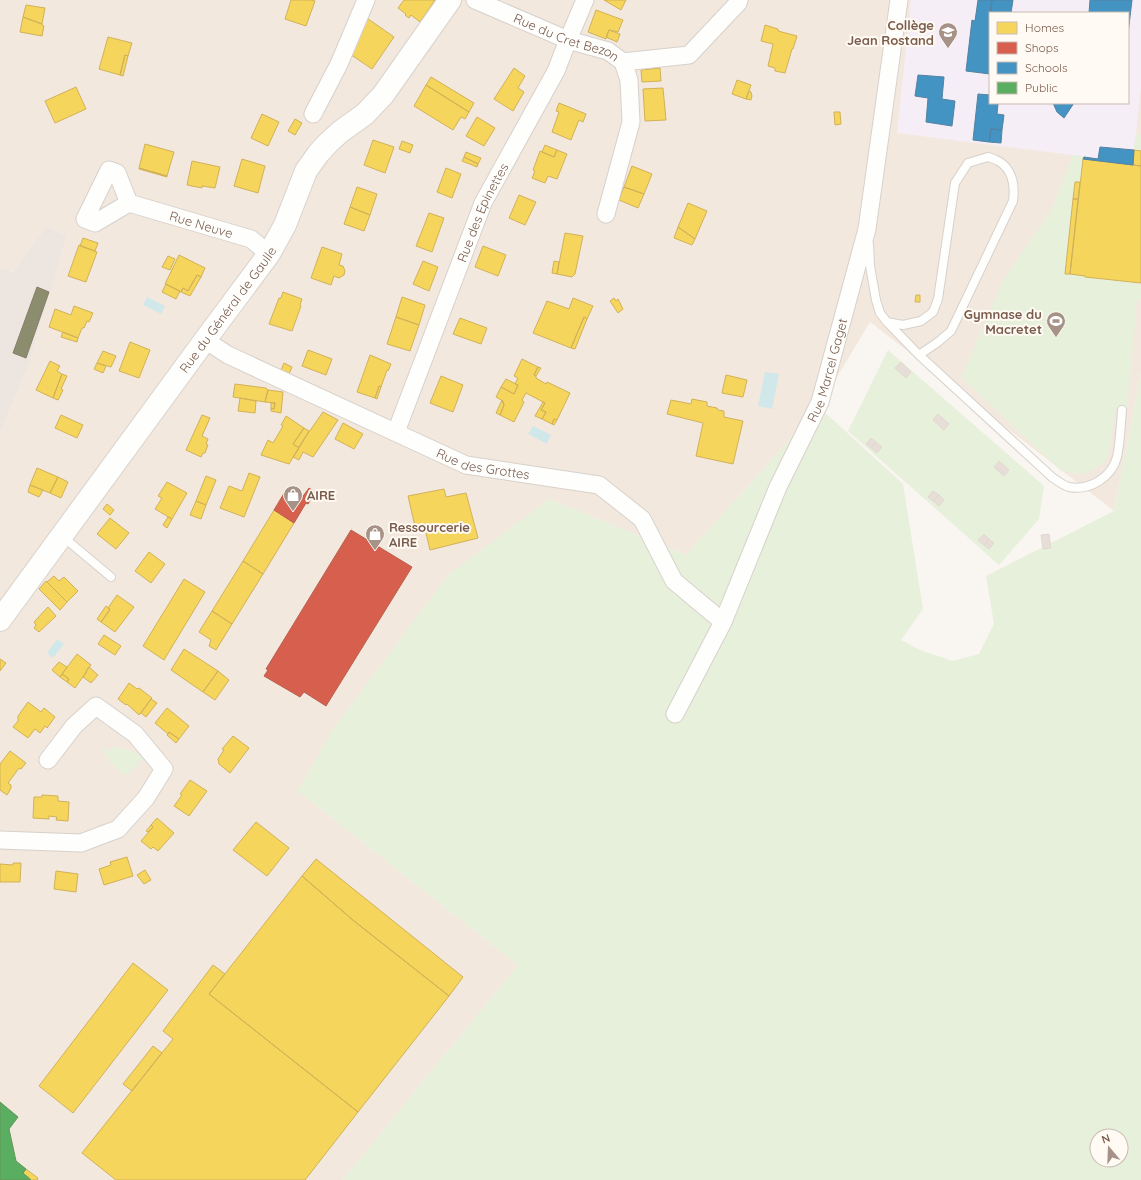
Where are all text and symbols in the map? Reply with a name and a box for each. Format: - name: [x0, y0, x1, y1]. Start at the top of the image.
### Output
- street label: Rue du Cret Bezon: [511, 10, 623, 65]
- legend: [989, 12, 1129, 104]
- place label: Collège Jean Rostand: [847, 17, 934, 48]
- text: Homes: [1025, 20, 1065, 35]
- school or university icon: Collège Jean Rostand: [937, 21, 959, 49]
- text: Shops: [1025, 40, 1059, 55]
- text: Schools: [1025, 60, 1068, 75]
- text: Public: [1025, 80, 1058, 95]
- street label: Rue des Epinettes: [453, 160, 512, 264]
- street label: Rue Neuve: [168, 207, 235, 241]
- street label: Rue du Général de Gaulle: [176, 244, 280, 376]
- place label: Gymnase du Macretet: [964, 306, 1042, 337]
- sports icon: Gymnase du Macretet: [1045, 310, 1067, 338]
- street label: Rue Marcel Gaget: [803, 316, 850, 425]
- street label: Rue des Grottes: [434, 445, 531, 482]
- shop icon: AIRE: [282, 484, 304, 512]
- place label: AIRE: [307, 487, 335, 503]
- place label: Ressourcerie AIRE: [389, 519, 470, 550]
- shop icon: Ressourcerie AIRE: [364, 523, 386, 551]
- north arrow: [1089, 1128, 1129, 1168]
- text: N: [1100, 1131, 1112, 1146]

